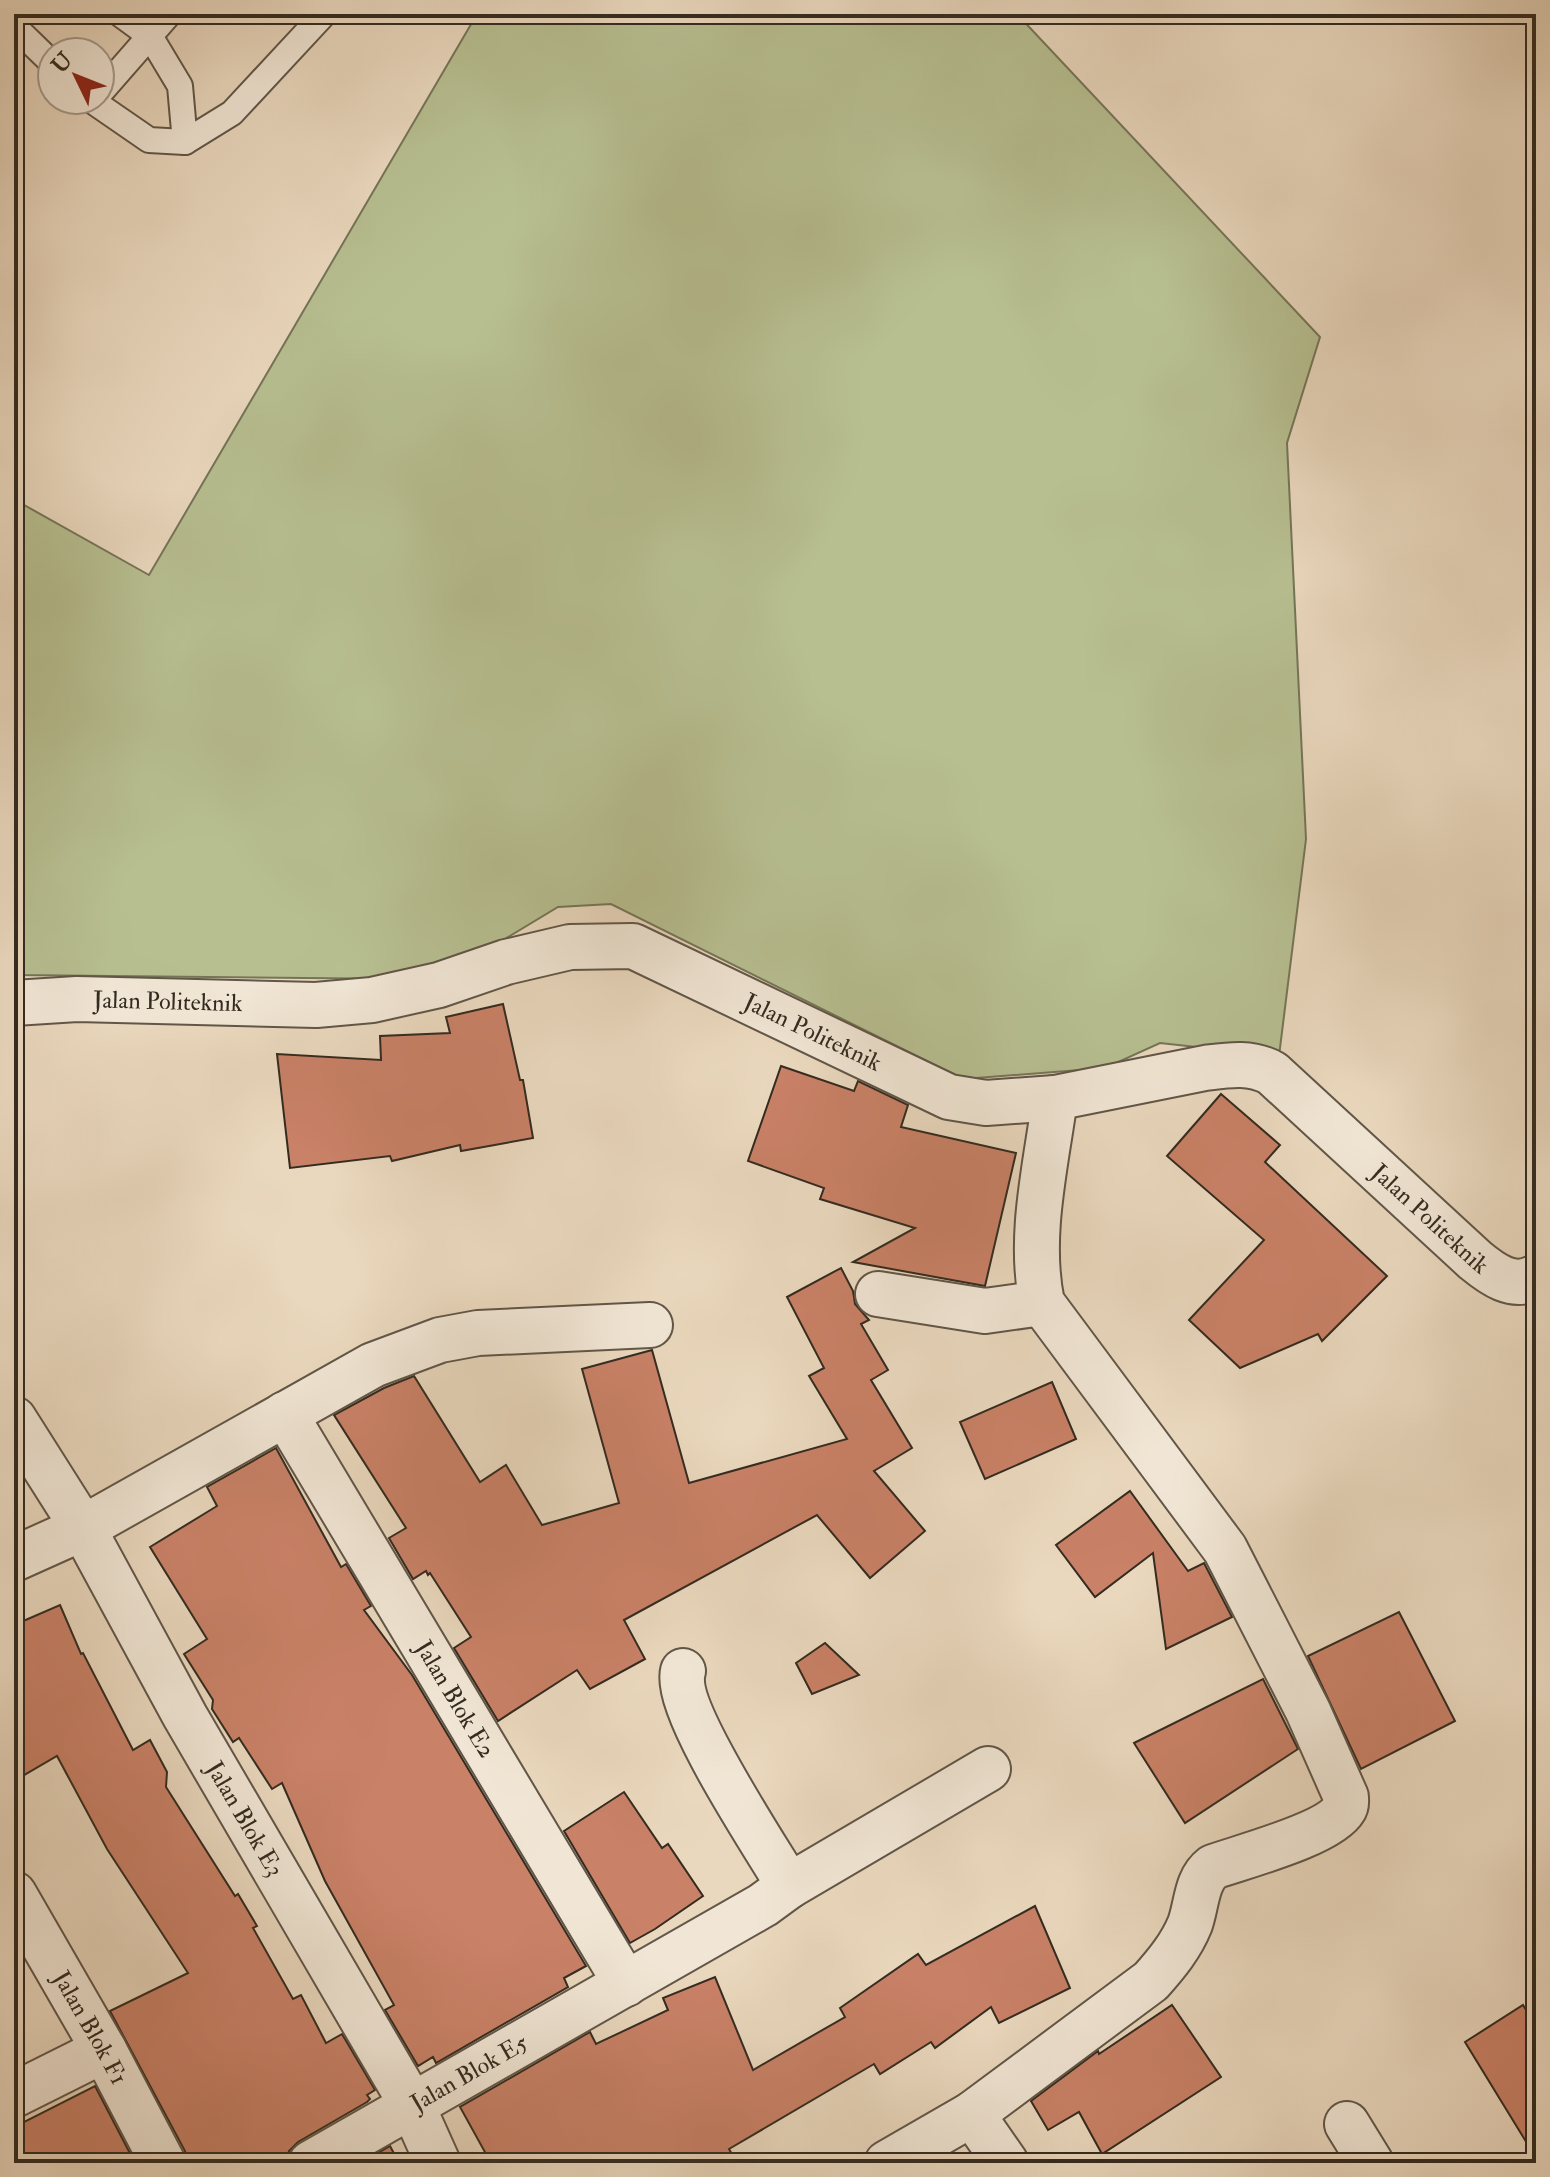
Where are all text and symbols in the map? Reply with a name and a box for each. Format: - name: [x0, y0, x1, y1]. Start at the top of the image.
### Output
- north arrow: [36, 36, 116, 116]
- text: U: [46, 46, 79, 79]
- street label: Jalan Politeknik: [92, 984, 243, 1019]
- street label: Jalan Politeknik: [738, 986, 887, 1079]
- street label: Jalan Politeknik: [1364, 1156, 1495, 1281]
- street label: Jalan Blok E2: [407, 1634, 502, 1764]
- street label: Jalan Blok E3: [198, 1755, 290, 1883]
- street label: Jalan Blok F1: [45, 1965, 134, 2090]
- street label: Jalan Blok E5: [404, 2027, 534, 2119]

